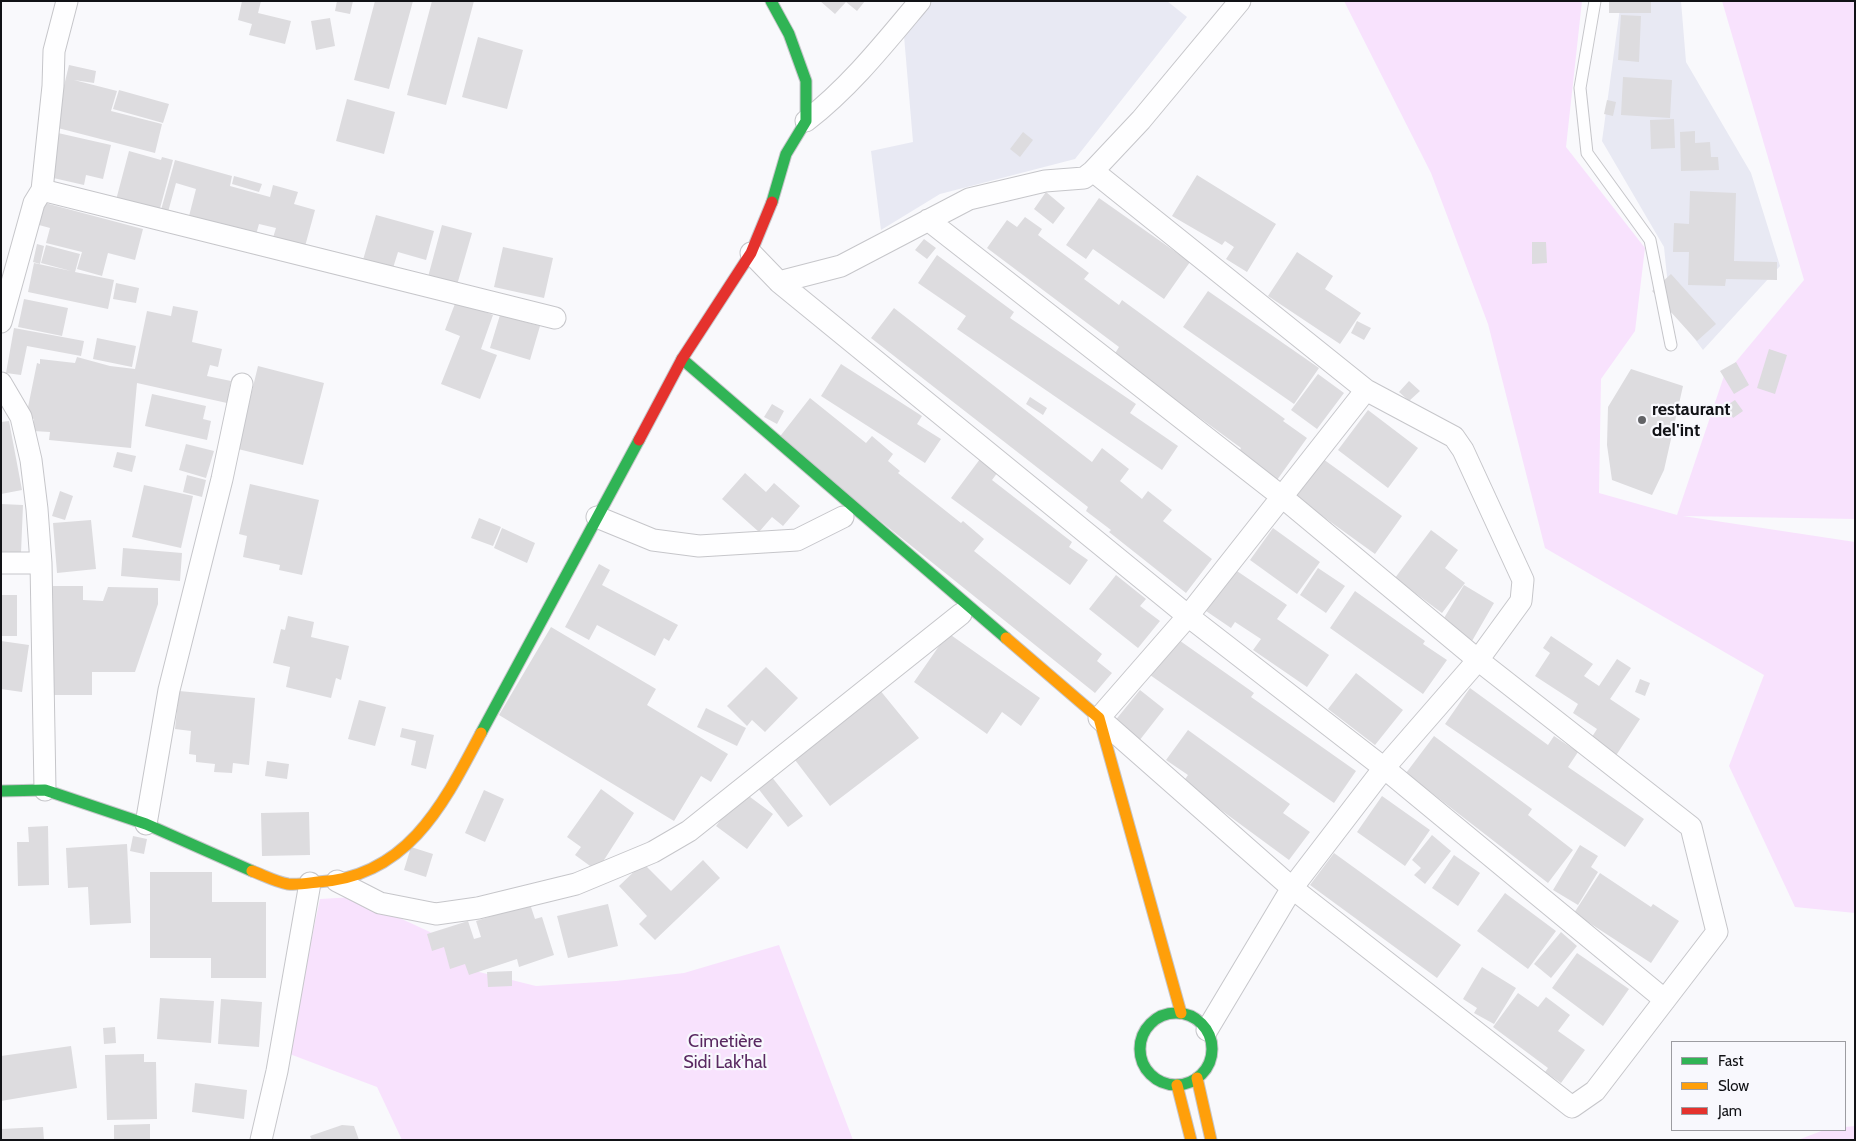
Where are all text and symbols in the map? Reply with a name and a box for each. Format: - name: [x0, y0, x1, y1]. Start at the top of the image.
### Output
- place label: restaurant del'int: [1652, 399, 1730, 442]
- marker: restaurant del'int: [1636, 414, 1648, 426]
- park label: Cimetière Sidi Lak'hal: [683, 1031, 767, 1074]
- legend: [1671, 1041, 1846, 1131]
- text: Fast: [1718, 1052, 1743, 1070]
- text: Slow: [1718, 1077, 1749, 1095]
- text: Jam: [1718, 1102, 1742, 1120]

